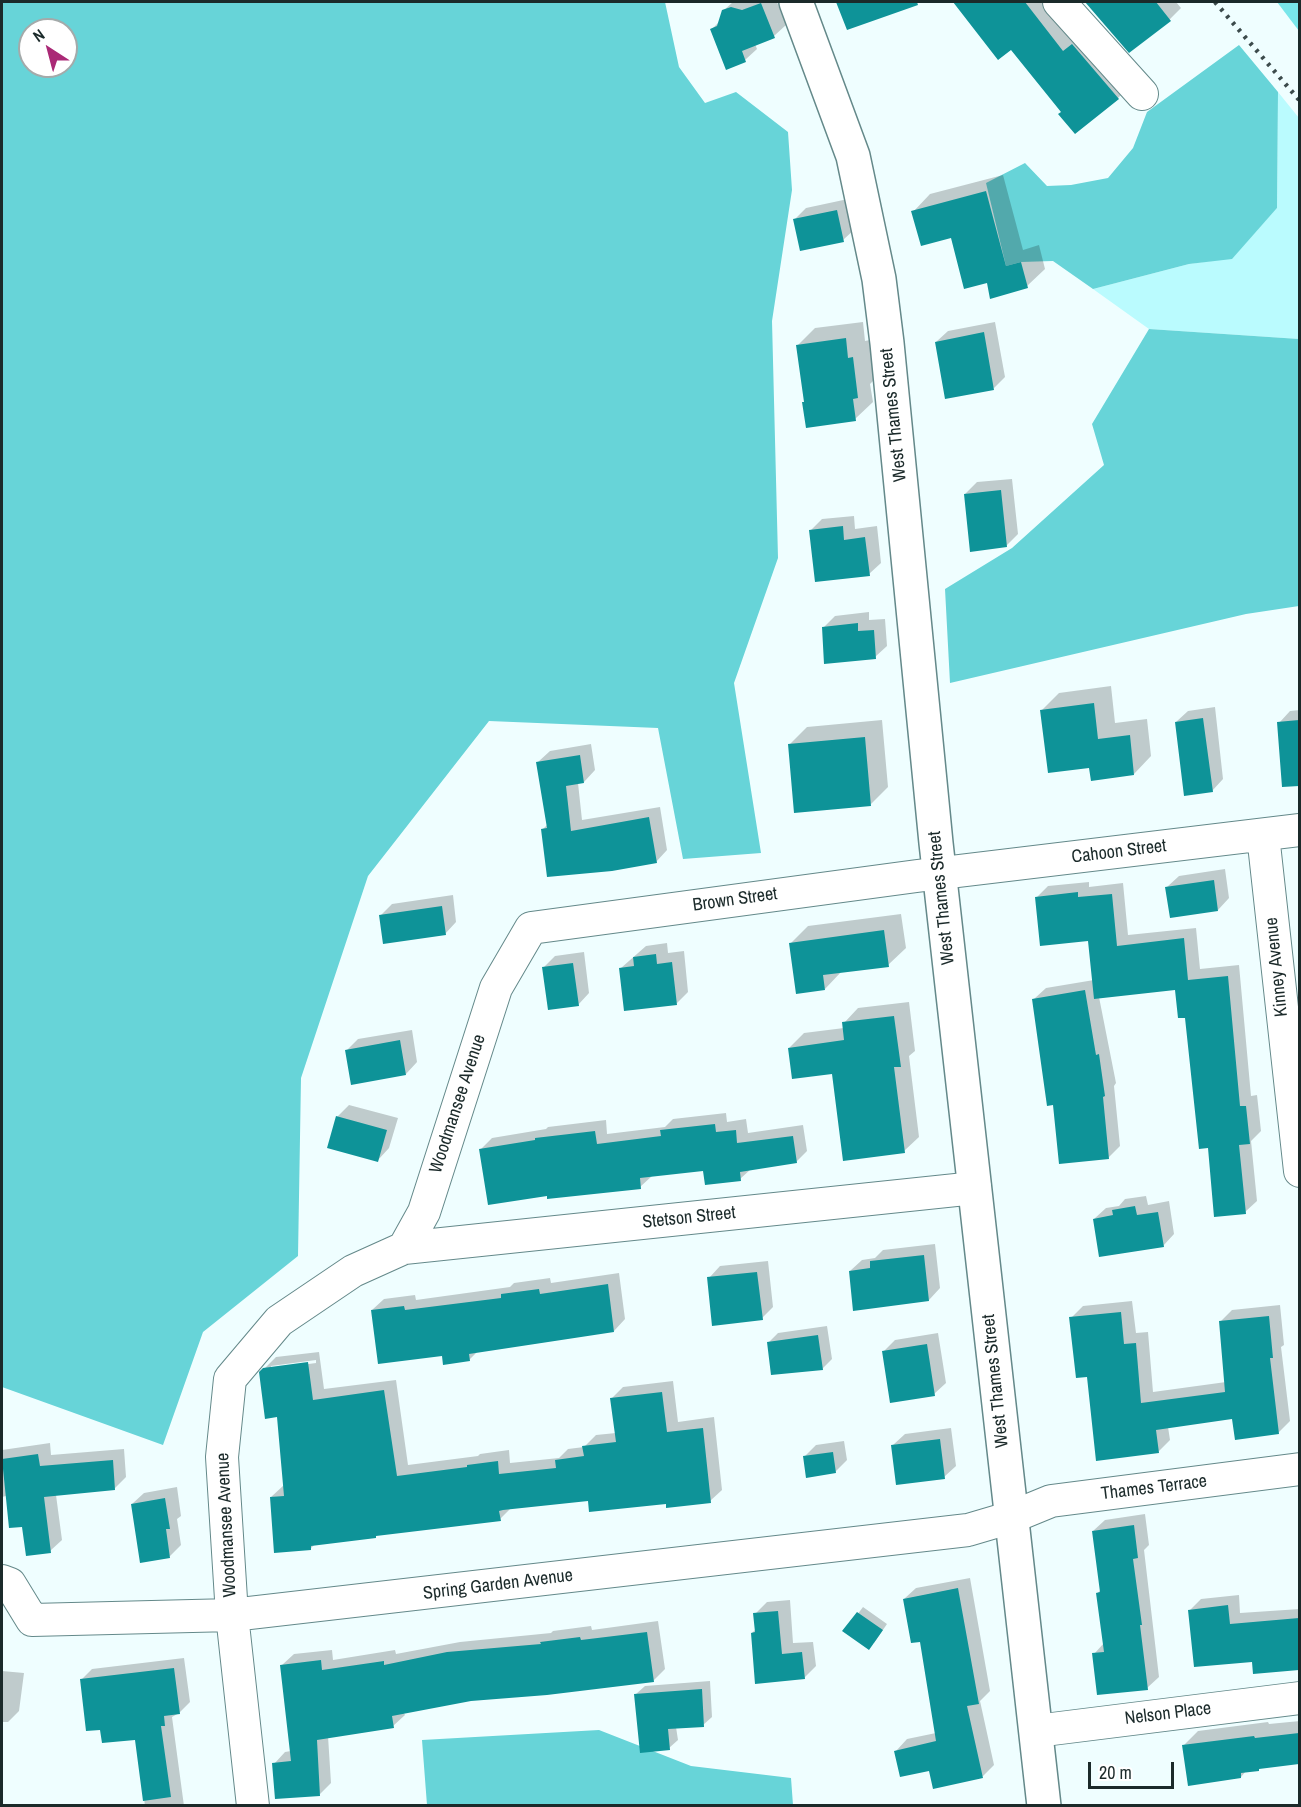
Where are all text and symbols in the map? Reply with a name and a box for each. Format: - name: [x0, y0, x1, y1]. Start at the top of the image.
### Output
- north arrow: [18, 18, 78, 78]
- text: N: [28, 23, 49, 47]
- street label: West Thames Street: [876, 347, 912, 483]
- street label: West Thames Street: [924, 830, 960, 966]
- street label: Cahoon Street: [1070, 835, 1168, 869]
- street label: Brown Street: [691, 883, 779, 917]
- street label: Kinney Avenue: [1261, 916, 1293, 1018]
- street label: Woodmansee Avenue: [425, 1032, 491, 1176]
- street label: Stetson Street: [641, 1202, 737, 1234]
- street label: West Thames Street: [978, 1313, 1014, 1449]
- street label: Woodmansee Avenue: [212, 1452, 242, 1598]
- street label: Thames Terrace: [1100, 1471, 1208, 1505]
- street label: Spring Garden Avenue: [422, 1565, 574, 1605]
- street label: Nelson Place: [1124, 1698, 1212, 1730]
- scale bar: [1091, 1750, 1176, 1788]
- text: 20 m: [1099, 1760, 1132, 1785]

